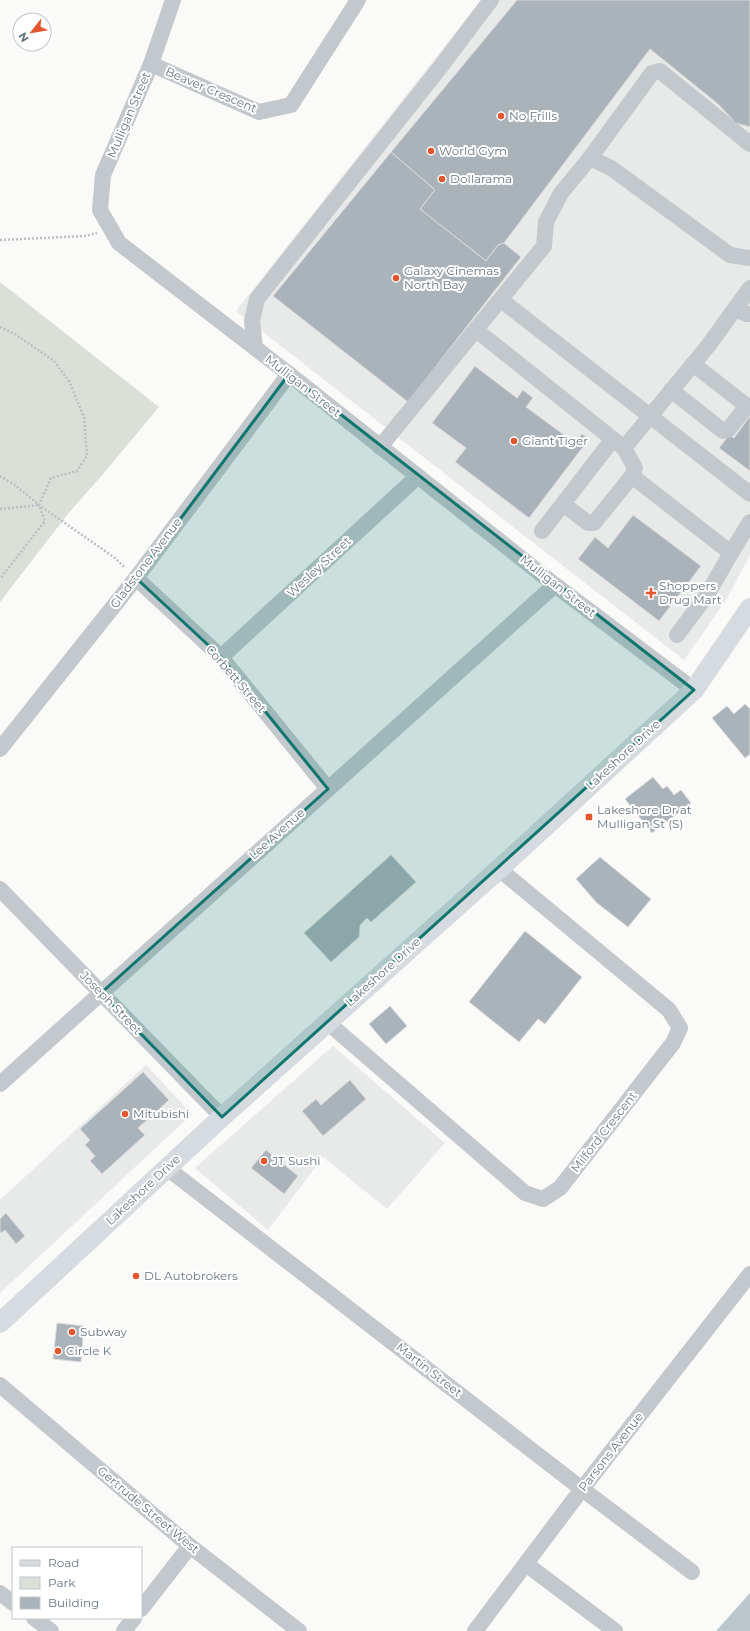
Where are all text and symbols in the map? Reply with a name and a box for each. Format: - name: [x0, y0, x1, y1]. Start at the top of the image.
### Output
- north arrow: [12, 12, 52, 52]
- text: N: [15, 30, 32, 45]
- street label: Beaver Crescent: [163, 64, 259, 116]
- street label: Mulligan Street: [104, 69, 153, 160]
- place label: No Frills: [509, 108, 557, 123]
- marker: No Frills: [496, 111, 506, 121]
- place label: World Gym: [439, 143, 507, 158]
- marker: World Gym: [426, 146, 436, 156]
- place label: Dollarama: [450, 171, 512, 186]
- marker: Dollarama: [437, 174, 447, 184]
- place label: Galaxy Cinemas North Bay: [404, 263, 499, 292]
- marker: Galaxy Cinemas North Bay: [391, 273, 401, 283]
- street label: Mulligan Street: [262, 351, 344, 420]
- place label: Giant Tiger: [522, 433, 588, 448]
- marker: Giant Tiger: [509, 436, 519, 446]
- street label: Gladstone Avenue: [107, 514, 185, 611]
- street label: Wesley Street: [284, 533, 354, 600]
- street label: Mulligan Street: [517, 551, 599, 620]
- place label: Shoppers Drug Mart: [659, 578, 722, 607]
- marker: Shoppers Drug Mart: [646, 588, 656, 598]
- street label: Corbett Street: [203, 642, 270, 716]
- street label: Lakeshore Drive: [582, 716, 663, 793]
- place label: Lakeshore Dr at Mulligan St (S): [597, 802, 692, 831]
- street label: Lee Avenue: [246, 805, 308, 863]
- marker: Lakeshore Dr at Mulligan St (S): [584, 812, 594, 822]
- street label: Lakeshore Drive: [342, 934, 423, 1009]
- street label: Joseph Street: [77, 967, 145, 1038]
- street label: Milford Crescent: [567, 1088, 640, 1175]
- place label: Mitubishi: [133, 1106, 189, 1121]
- marker: Mitubishi: [120, 1109, 130, 1119]
- street label: Lakeshore Drive: [102, 1151, 183, 1228]
- place label: JT Sushi: [271, 1153, 321, 1168]
- marker: JT Sushi: [259, 1156, 269, 1166]
- place label: DL Autobrokers: [144, 1268, 238, 1283]
- marker: DL Autobrokers: [131, 1271, 141, 1281]
- place label: Subway: [80, 1324, 128, 1339]
- marker: Subway: [67, 1327, 77, 1337]
- street label: Martin Street: [393, 1339, 465, 1400]
- place label: Circle K: [66, 1343, 112, 1358]
- marker: Circle K: [53, 1346, 63, 1356]
- street label: Parsons Avenue: [575, 1409, 646, 1494]
- street label: Gertrude Street West: [95, 1463, 202, 1557]
- legend: [12, 1547, 142, 1619]
- text: Road: [48, 1555, 79, 1570]
- text: Park: [48, 1575, 76, 1590]
- text: Building: [48, 1595, 99, 1610]

